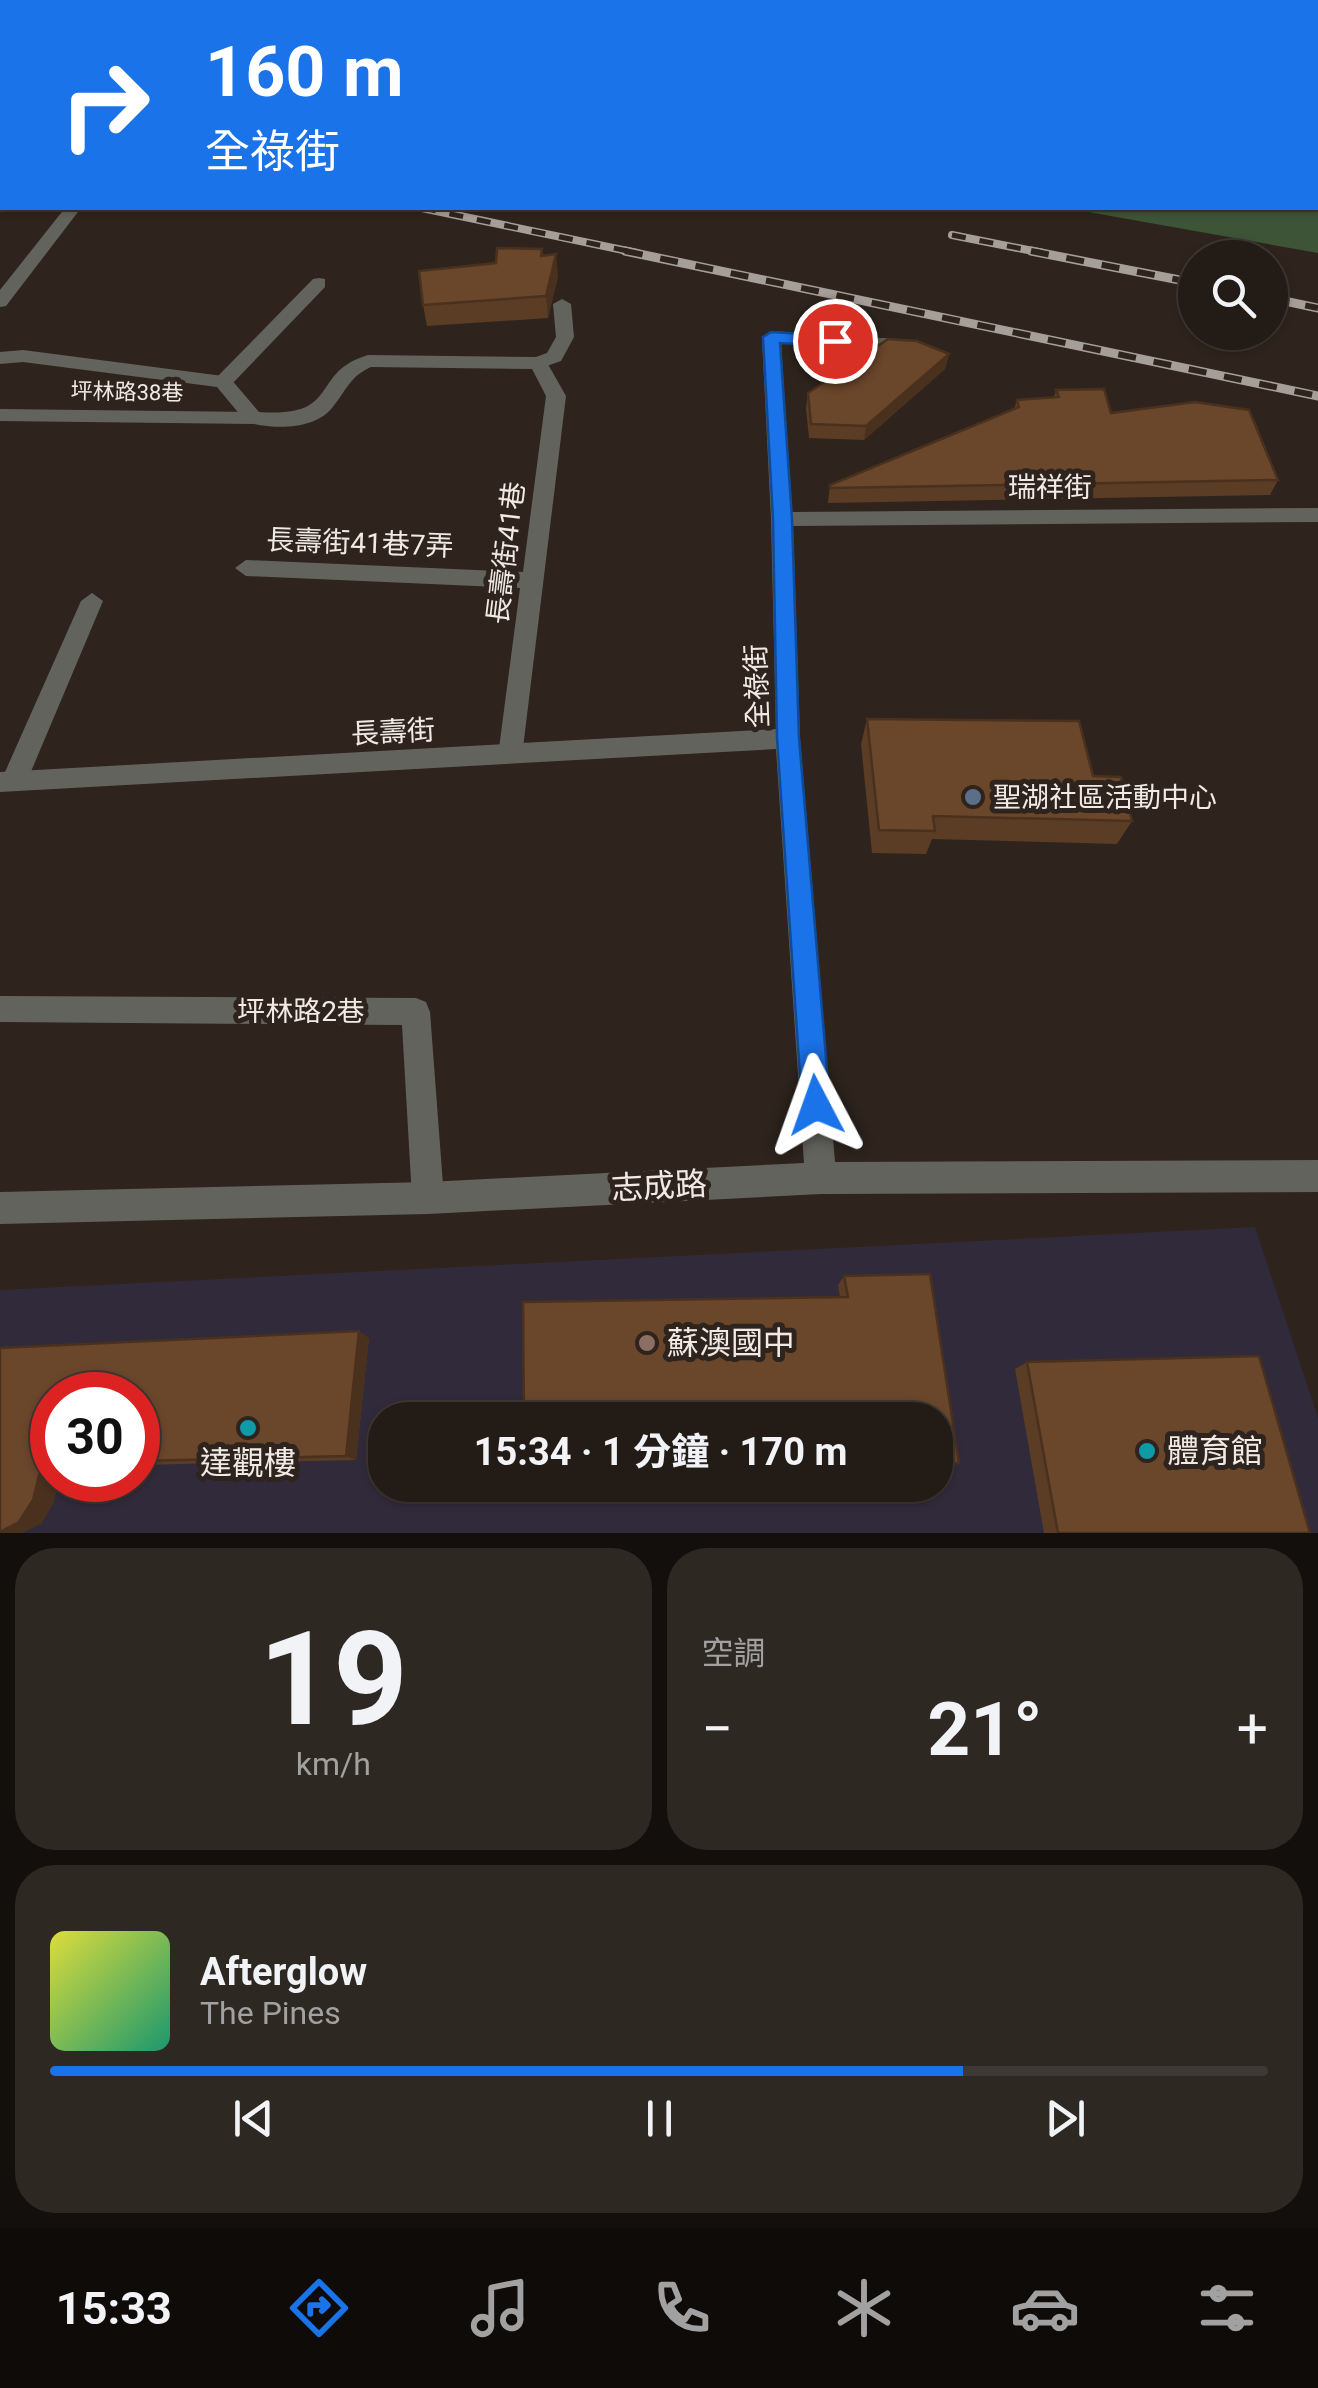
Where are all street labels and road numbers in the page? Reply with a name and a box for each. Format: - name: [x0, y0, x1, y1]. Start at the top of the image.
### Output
- street label: 坪林路38巷: [70, 379, 184, 405]
- street label: 瑞祥街: [1008, 471, 1092, 504]
- street label: 長壽街41巷: [481, 480, 531, 626]
- street label: 長壽街41巷7弄: [266, 523, 454, 563]
- street label: 全祿街: [739, 643, 775, 729]
- street label: 長壽街: [350, 713, 436, 751]
- street label: 坪林路2巷: [237, 995, 365, 1028]
- street label: 志成路: [610, 1165, 708, 1207]

